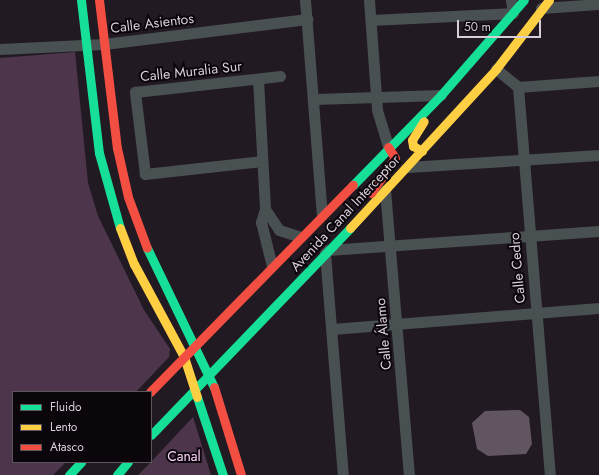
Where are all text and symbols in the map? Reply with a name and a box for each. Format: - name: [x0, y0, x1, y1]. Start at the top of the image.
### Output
- street label: Calle Asientos: [109, 10, 195, 36]
- scale bar: [459, 12, 543, 38]
- text: 50 m: [464, 18, 491, 36]
- street label: Calle Muralia Sur: [139, 57, 243, 85]
- street label: Avenida Canal Interceptor: [287, 151, 403, 275]
- street label: Calle Cedro: [506, 232, 528, 304]
- street label: Calle Álamo: [371, 297, 395, 371]
- legend: [12, 391, 152, 463]
- text: Fluido: [50, 398, 82, 416]
- text: Lento: [50, 418, 77, 436]
- text: Atasco: [50, 438, 84, 456]
- park label: Canal: [167, 448, 201, 464]

